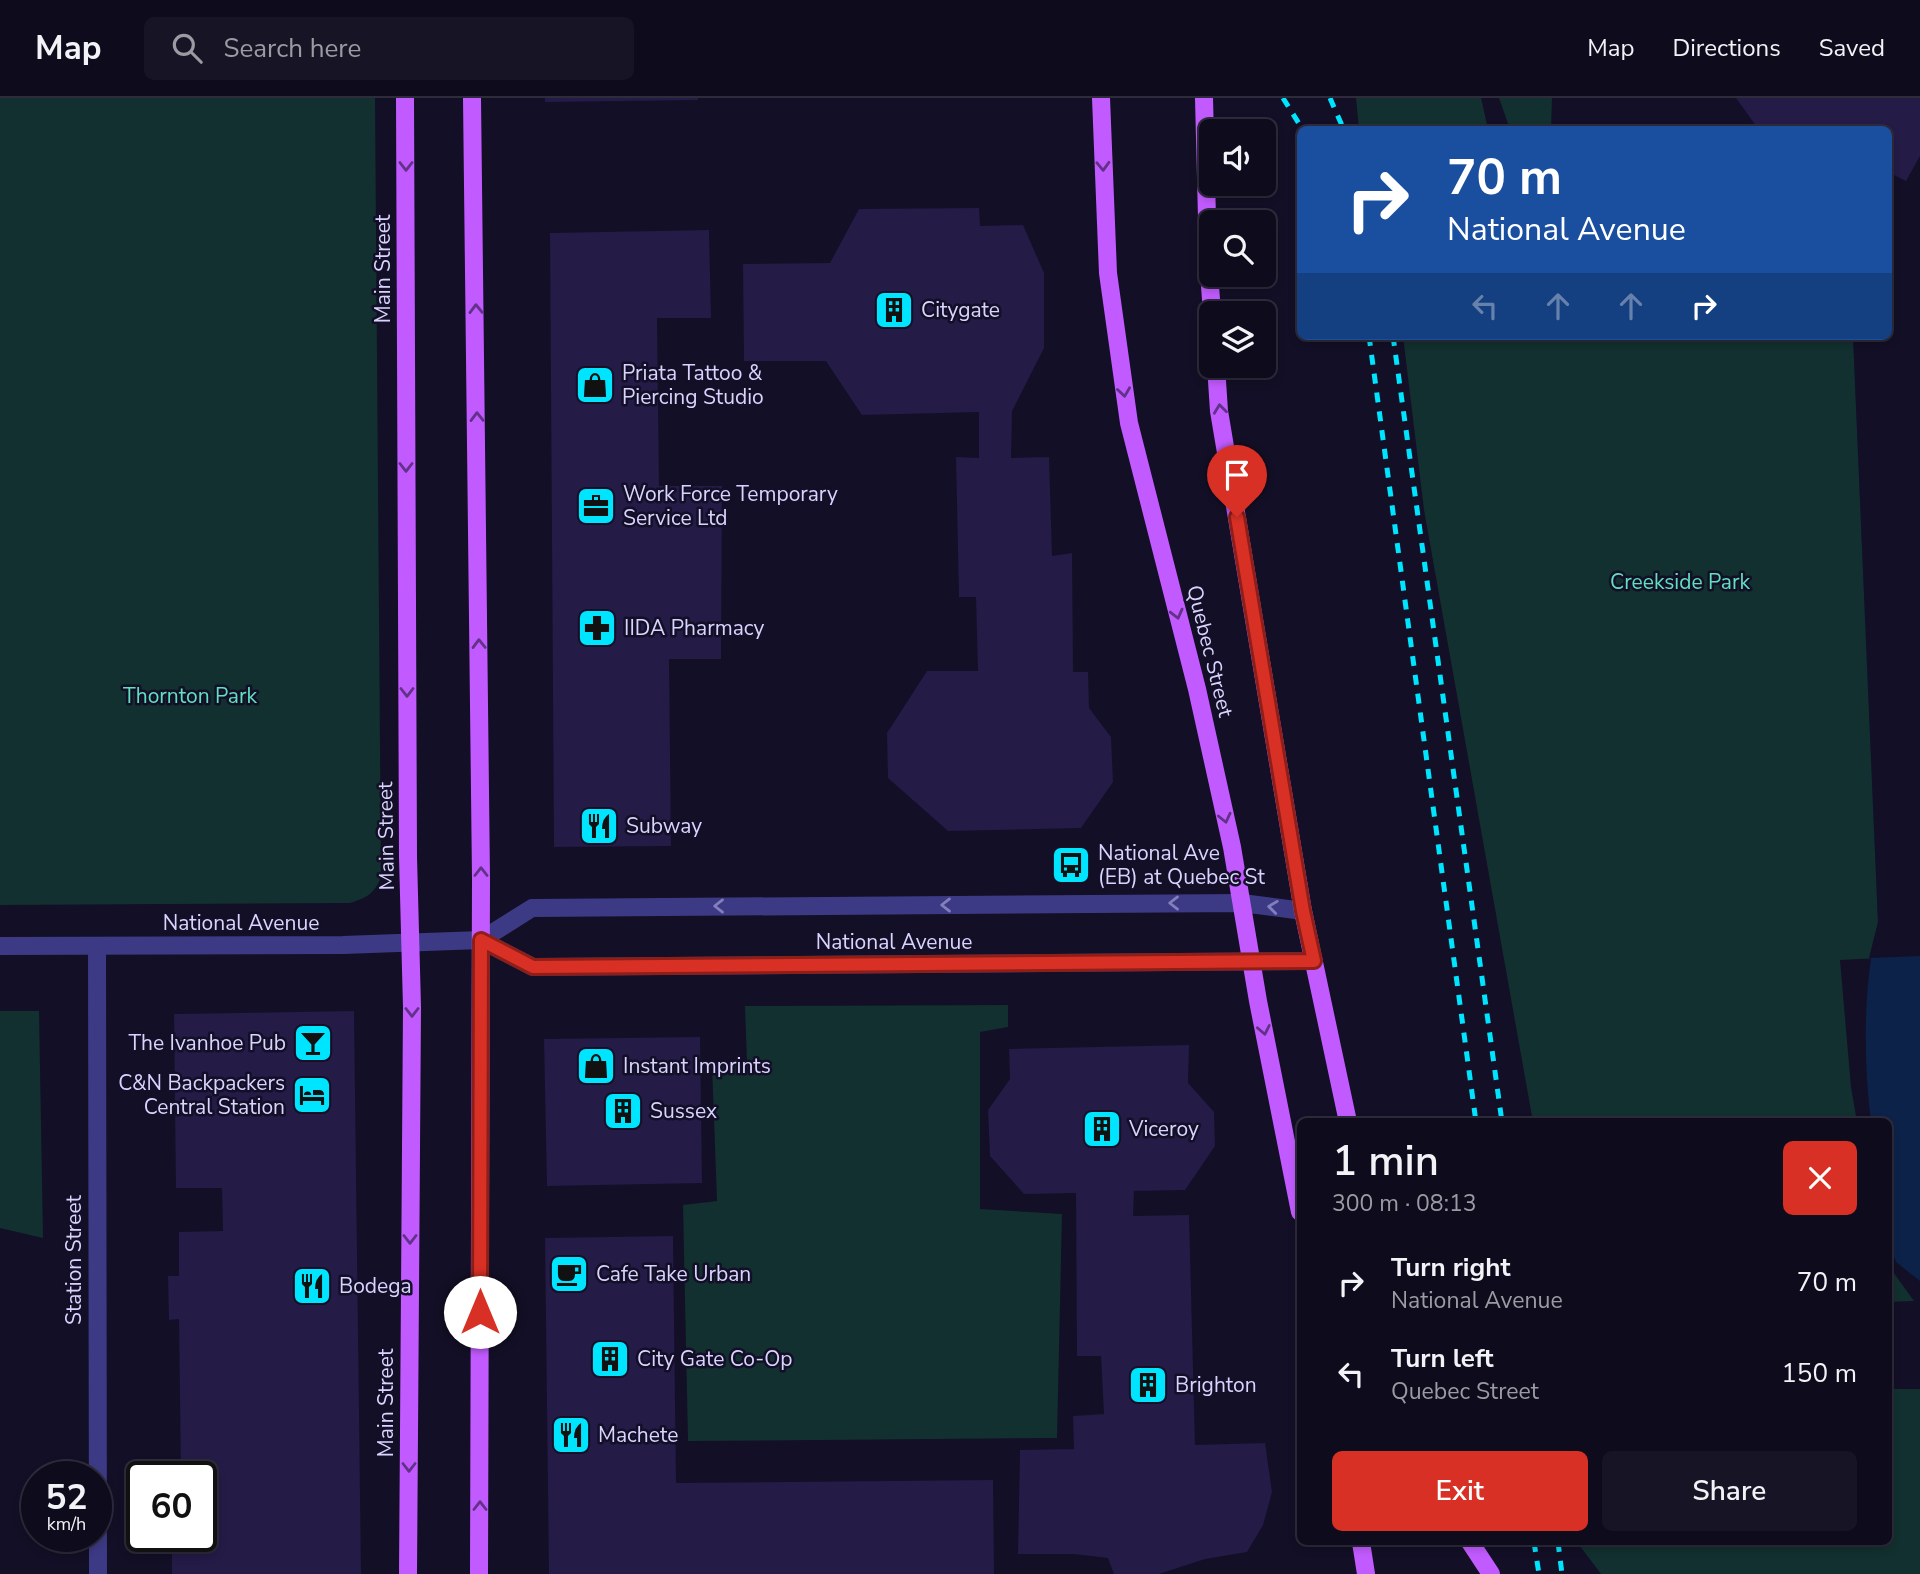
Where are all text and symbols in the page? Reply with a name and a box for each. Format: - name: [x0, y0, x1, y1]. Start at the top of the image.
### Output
- search box: [144, 17, 634, 80]
- text: Map: [35, 26, 102, 71]
- icon: search: [168, 29, 206, 67]
- text: Search here: [224, 31, 361, 66]
- text: Map: [1587, 32, 1634, 64]
- text: Directions: [1672, 32, 1781, 64]
- text: Saved: [1819, 32, 1885, 64]
- map controls: [1199, 119, 1276, 378]
- button: sound: [1199, 119, 1276, 196]
- text: 70 m: [1447, 144, 1562, 211]
- icon: right: [1332, 154, 1423, 245]
- one-way arrow: [398, 161, 413, 172]
- one-way arrow: [1096, 161, 1111, 172]
- text: National Avenue: [1447, 208, 1686, 251]
- button: search: [1199, 210, 1276, 287]
- street label: Main Street: [369, 214, 397, 323]
- icon: left: [1466, 287, 1504, 325]
- icon: ahead: [1539, 287, 1577, 325]
- icon: ahead: [1612, 287, 1650, 325]
- icon: right: [1685, 287, 1723, 325]
- building icon: Citygate: [873, 289, 915, 331]
- place label: Citygate: [921, 296, 1000, 324]
- button: layers: [1199, 301, 1276, 378]
- one-way arrow: [468, 303, 484, 314]
- place label: Priata Tattoo & Piercing Studio: [622, 359, 764, 411]
- shop icon: Priata Tattoo & Piercing Studio: [574, 364, 616, 406]
- one-way arrow: [1117, 387, 1132, 398]
- one-way arrow: [1212, 403, 1227, 415]
- one-way arrow: [469, 411, 485, 421]
- pin: [1207, 445, 1267, 517]
- icon: arrive: [1218, 456, 1256, 494]
- one-way arrow: [398, 462, 414, 473]
- place label: Work Force Temporary Service Ltd: [623, 480, 838, 532]
- office icon: Work Force Temporary Service Ltd: [575, 485, 617, 527]
- park label: Creekside Park: [1610, 568, 1750, 596]
- street label: Quebec Street: [1180, 582, 1240, 720]
- pharmacy icon: IIDA Pharmacy: [576, 607, 618, 649]
- one-way arrow: [1169, 607, 1184, 619]
- place label: IIDA Pharmacy: [624, 614, 765, 642]
- one-way arrow: [471, 638, 487, 649]
- park label: Thornton Park: [123, 682, 257, 710]
- one-way arrow: [399, 687, 415, 698]
- street label: Main Street: [371, 781, 401, 891]
- restaurant icon: Subway: [578, 805, 620, 847]
- place label: Subway: [626, 812, 702, 840]
- one-way arrow: [1217, 812, 1232, 824]
- place label: National Ave (EB) at Quebec St: [1098, 839, 1265, 891]
- bus stop icon: National Ave (EB) at Quebec St: [1050, 844, 1092, 886]
- one-way arrow: [473, 866, 489, 876]
- one-way arrow: [1168, 896, 1179, 911]
- one-way arrow: [940, 897, 951, 913]
- one-way arrow: [713, 898, 723, 914]
- one-way arrow: [1267, 900, 1278, 915]
- street label: National Avenue: [163, 909, 319, 937]
- street label: National Avenue: [816, 928, 972, 956]
- one-way arrow: [404, 1007, 420, 1018]
- bar icon: The Ivanhoe Pub: [292, 1022, 334, 1064]
- one-way arrow: [1255, 1024, 1270, 1036]
- place label: The Ivanhoe Pub: [128, 1029, 286, 1057]
- shop icon: Instant Imprints: [575, 1045, 617, 1087]
- place label: Instant Imprints: [623, 1052, 771, 1080]
- place label: C&N Backpackers Central Station: [118, 1069, 285, 1121]
- hotel icon: C&N Backpackers Central Station: [291, 1074, 333, 1116]
- building icon: Sussex: [602, 1090, 644, 1132]
- place label: Sussex: [650, 1097, 717, 1125]
- building icon: Viceroy: [1081, 1108, 1123, 1150]
- place label: Viceroy: [1128, 1115, 1199, 1143]
- text: 1 min: [1332, 1133, 1439, 1190]
- button: close: [1783, 1141, 1857, 1215]
- text: 300 m · 08:13: [1332, 1188, 1477, 1219]
- street label: Station Street: [60, 1194, 88, 1325]
- one-way arrow: [402, 1235, 418, 1245]
- text: Turn right: [1391, 1250, 1510, 1285]
- cafe icon: Cafe Take Urban: [548, 1253, 590, 1295]
- place label: Cafe Take Urban: [596, 1260, 751, 1288]
- icon: right: [1332, 1264, 1370, 1302]
- restaurant icon: Bodega: [291, 1265, 333, 1307]
- text: 70 m: [1797, 1265, 1857, 1300]
- place label: Bodega: [339, 1272, 412, 1300]
- position arrow: [443, 1275, 517, 1349]
- text: National Avenue: [1391, 1285, 1563, 1316]
- building icon: City Gate Co-Op: [589, 1338, 631, 1380]
- text: Turn left: [1391, 1341, 1494, 1376]
- place label: City Gate Co-Op: [637, 1345, 793, 1373]
- street label: Main Street: [372, 1348, 400, 1457]
- icon: left: [1332, 1355, 1370, 1393]
- text: 150 m: [1781, 1356, 1857, 1391]
- building icon: Brighton: [1127, 1364, 1169, 1406]
- place label: Brighton: [1175, 1371, 1257, 1399]
- text: Quebec Street: [1391, 1376, 1539, 1407]
- restaurant icon: Machete: [550, 1414, 592, 1456]
- place label: Machete: [598, 1421, 678, 1449]
- button: Exit: [1332, 1451, 1588, 1531]
- button: Share: [1602, 1451, 1857, 1531]
- speed limit sign: 60: [126, 1461, 217, 1552]
- one-way arrow: [401, 1462, 417, 1473]
- text: 52: [45, 1474, 88, 1521]
- one-way arrow: [472, 1500, 487, 1511]
- text: km/h: [47, 1512, 86, 1536]

